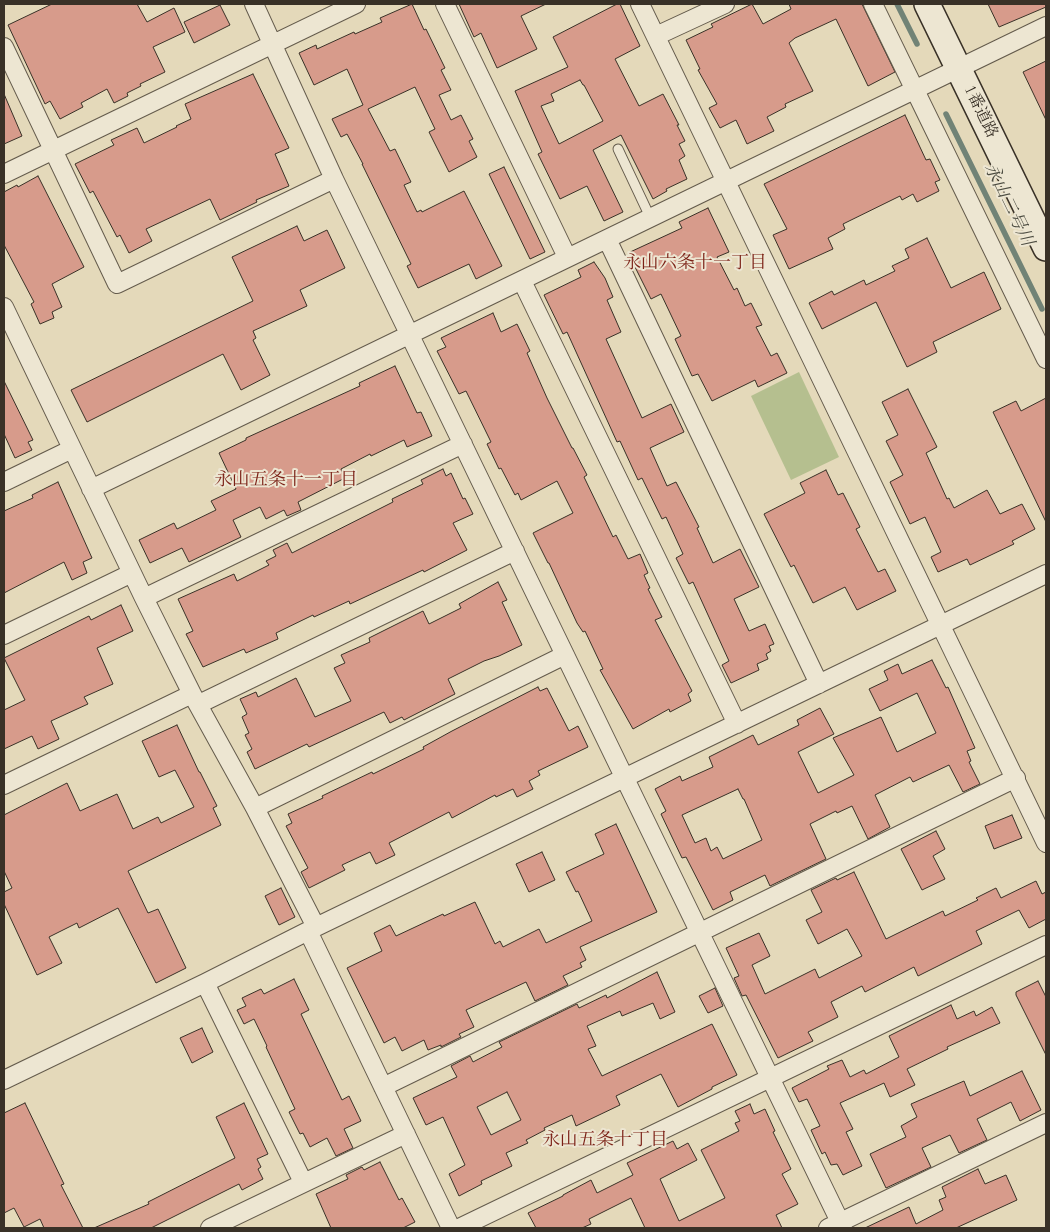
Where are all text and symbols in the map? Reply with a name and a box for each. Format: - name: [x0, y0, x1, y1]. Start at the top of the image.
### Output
- street label: 1番道路: [959, 83, 1001, 141]
- water label: 永山二号川: [979, 160, 1037, 250]
- district label: 永山六条十一丁目: [623, 253, 767, 275]
- district label: 永山五条十一丁目: [214, 470, 358, 492]
- district label: 永山五条十丁目: [542, 1130, 668, 1152]

